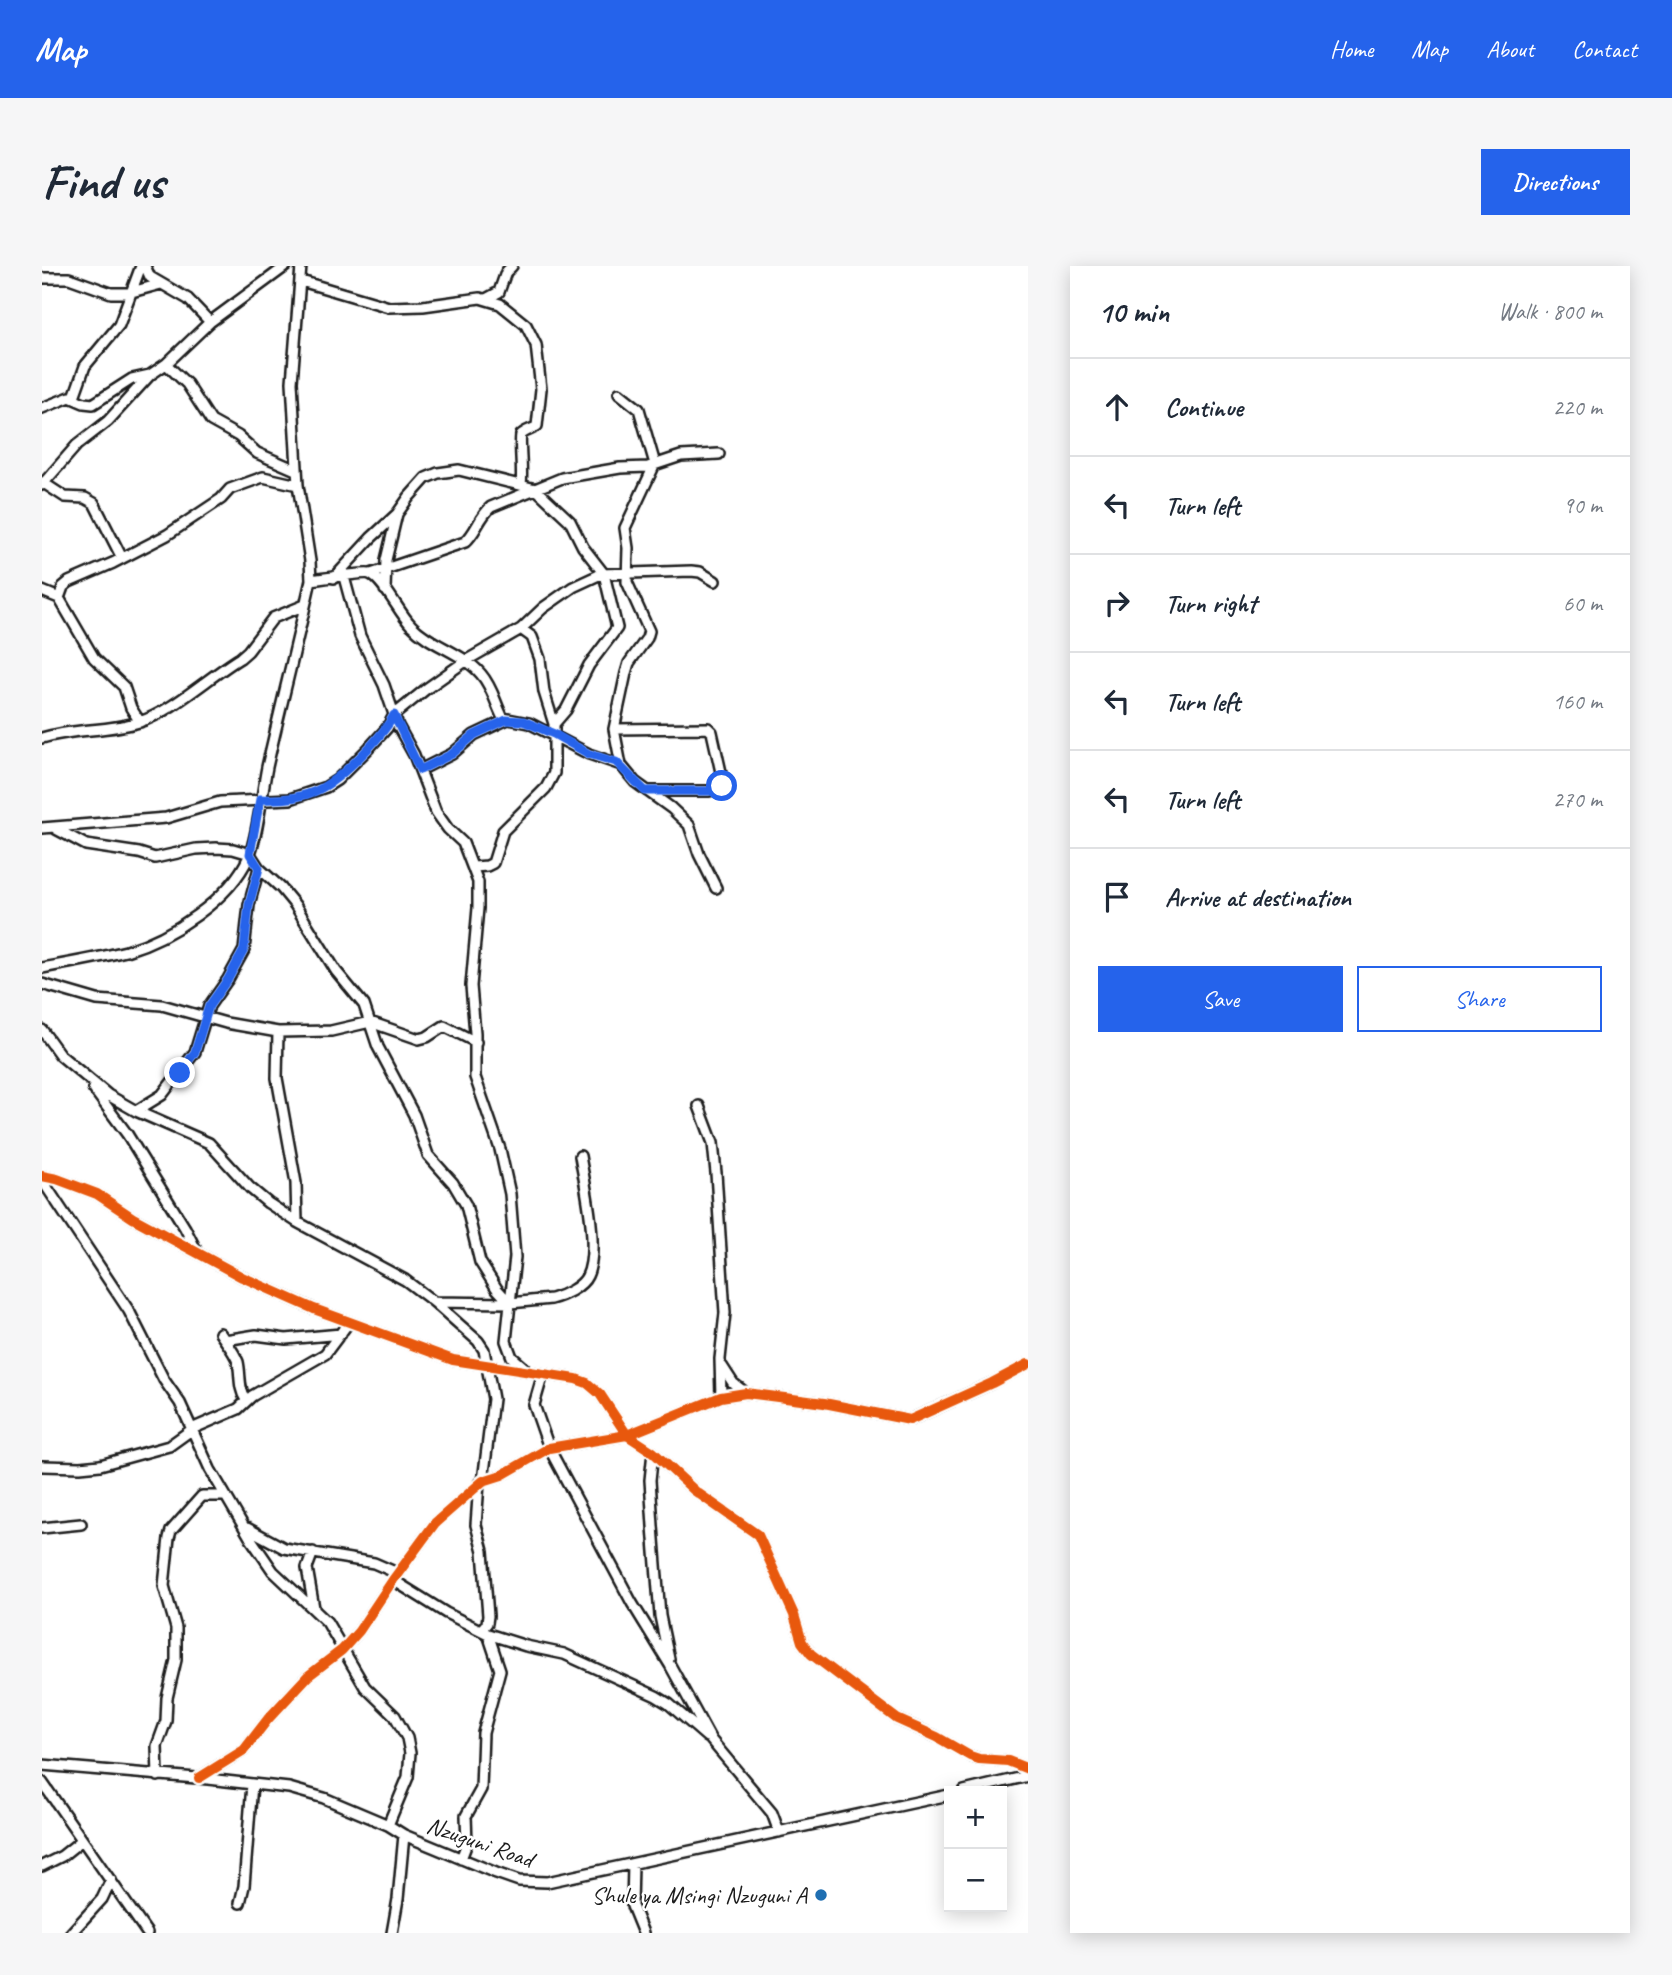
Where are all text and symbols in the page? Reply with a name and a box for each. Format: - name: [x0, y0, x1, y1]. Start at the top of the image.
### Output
- text: Map: [35, 28, 86, 70]
- text: Home: [1330, 34, 1373, 64]
- text: Map: [1411, 34, 1448, 64]
- text: About: [1486, 34, 1534, 64]
- text: Contact: [1572, 34, 1637, 64]
- button: Directions: [1481, 149, 1630, 215]
- text: Find us: [42, 151, 164, 213]
- text: 10 min: [1098, 293, 1169, 331]
- text: Walk · 800 m: [1498, 297, 1602, 326]
- icon: ahead: [1098, 388, 1136, 426]
- text: Continue: [1165, 391, 1243, 424]
- text: 220 m: [1553, 393, 1602, 422]
- icon: left: [1098, 486, 1136, 524]
- text: Turn left: [1165, 489, 1240, 522]
- text: 90 m: [1563, 491, 1602, 520]
- icon: right: [1098, 584, 1136, 622]
- text: Turn right: [1165, 587, 1256, 620]
- text: 60 m: [1563, 589, 1602, 618]
- icon: left: [1098, 682, 1136, 720]
- text: Turn left: [1165, 685, 1240, 718]
- text: 160 m: [1553, 687, 1602, 716]
- route start: [706, 770, 737, 801]
- icon: left: [1098, 780, 1136, 818]
- text: Turn left: [1165, 783, 1240, 816]
- text: 270 m: [1553, 785, 1602, 814]
- icon: arrive: [1098, 878, 1136, 916]
- text: Arrive at destination: [1165, 881, 1351, 914]
- button: Save: [1098, 966, 1343, 1032]
- button: Share: [1357, 966, 1602, 1032]
- route end: [164, 1057, 195, 1088]
- map controls: [944, 1786, 1007, 1912]
- button: +: [944, 1786, 1007, 1849]
- street label: Nzuguni Road: [423, 1810, 540, 1875]
- button: −: [944, 1849, 1007, 1912]
- place label: Shule ya Msingi Nzuguni A: [591, 1880, 808, 1910]
- marker: Shule ya Msingi Nzuguni A: [813, 1887, 829, 1903]

